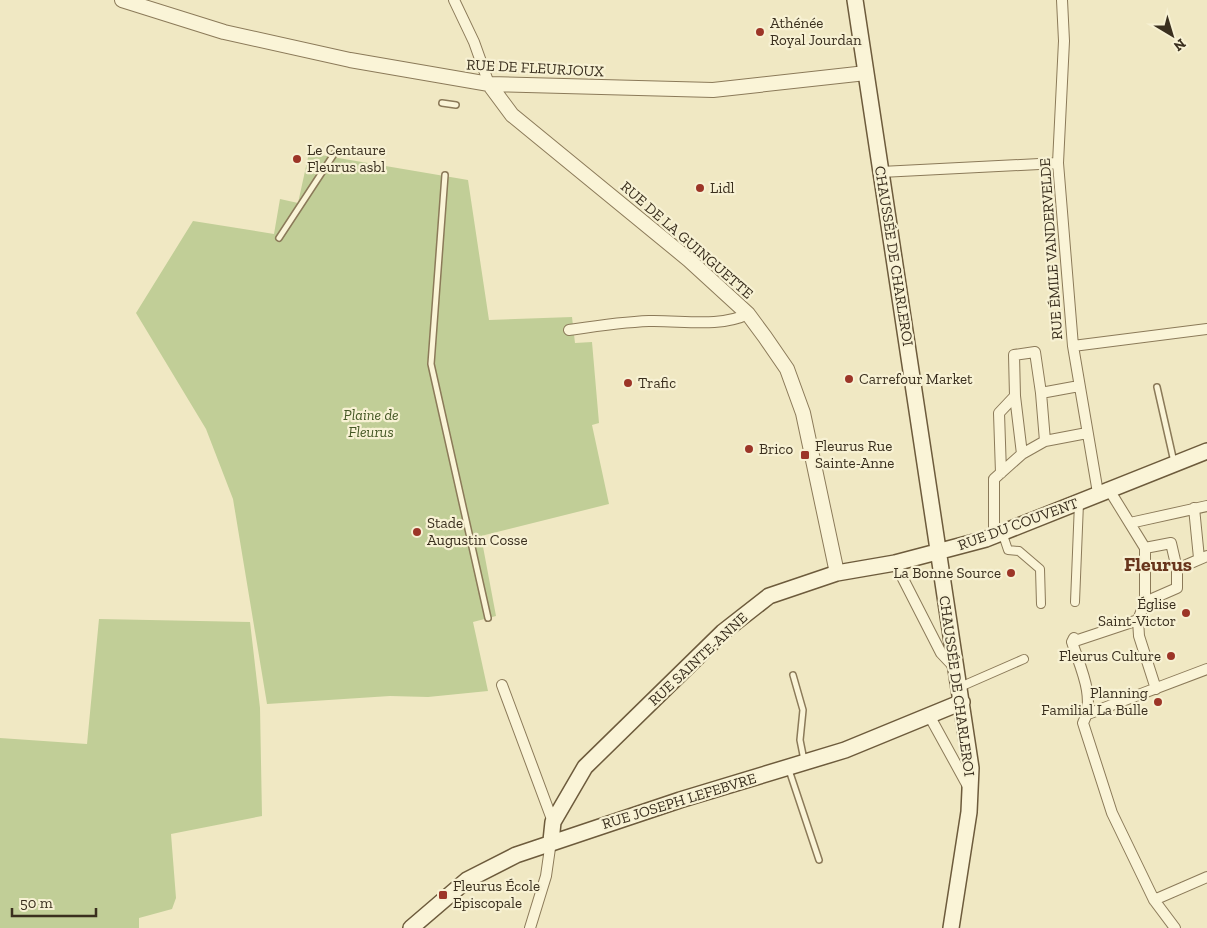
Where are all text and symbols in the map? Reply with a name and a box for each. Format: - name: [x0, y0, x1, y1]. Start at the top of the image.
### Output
- north arrow: [1147, 10, 1197, 60]
- place label: Athénée Royal Jourdan: [770, 14, 862, 49]
- marker: Athénée Royal Jourdan: [754, 26, 766, 38]
- text: N: [1170, 35, 1189, 55]
- street label: RUE DE FLEURJOUX: [466, 55, 605, 81]
- place label: Le Centaure Fleurus asbl: [307, 141, 386, 176]
- marker: Le Centaure Fleurus asbl: [291, 153, 303, 165]
- street label: RUE ÉMILE VANDERVELDE: [1036, 157, 1066, 341]
- street label: CHAUSSÉE DE CHARLEROI: [871, 165, 917, 348]
- street label: RUE DE LA GUINGUETTE: [617, 178, 757, 303]
- place label: Lidl: [710, 179, 735, 197]
- marker: Lidl: [694, 182, 706, 194]
- place label: Carrefour Market: [859, 370, 973, 388]
- marker: Carrefour Market: [843, 373, 855, 385]
- place label: Trafic: [638, 374, 676, 392]
- marker: Trafic: [622, 377, 634, 389]
- park label: Plaine de Fleurus: [343, 406, 399, 441]
- place label: Fleurus Rue Sainte-Anne: [815, 437, 894, 472]
- place label: Brico: [759, 440, 793, 458]
- marker: Brico: [743, 443, 755, 455]
- marker: Fleurus Rue Sainte-Anne: [799, 449, 811, 461]
- street label: RUE DU COUVENT: [955, 494, 1081, 554]
- place label: Stade Augustin Cosse: [427, 514, 527, 549]
- marker: Stade Augustin Cosse: [411, 526, 423, 538]
- district label: Fleurus: [1124, 552, 1192, 576]
- place label: La Bonne Source: [893, 564, 1001, 582]
- marker: La Bonne Source: [1005, 567, 1017, 579]
- street label: CHAUSSÉE DE CHARLEROI: [935, 595, 979, 778]
- place label: Église Saint-Victor: [1098, 595, 1176, 630]
- marker: Église Saint-Victor: [1180, 607, 1192, 619]
- street label: RUE SAINTE-ANNE: [645, 608, 751, 710]
- place label: Fleurus Culture: [1059, 647, 1161, 665]
- marker: Fleurus Culture: [1165, 650, 1177, 662]
- place label: Planning Familial La Bulle: [1041, 684, 1148, 719]
- marker: Planning Familial La Bulle: [1152, 696, 1164, 708]
- street label: RUE JOSEPH LEFEBVRE: [600, 769, 758, 833]
- place label: Fleurus École Episcopale: [453, 877, 540, 912]
- scale bar: [12, 886, 96, 918]
- marker: Fleurus École Episcopale: [437, 889, 449, 901]
- text: 50 m: [20, 894, 53, 912]

